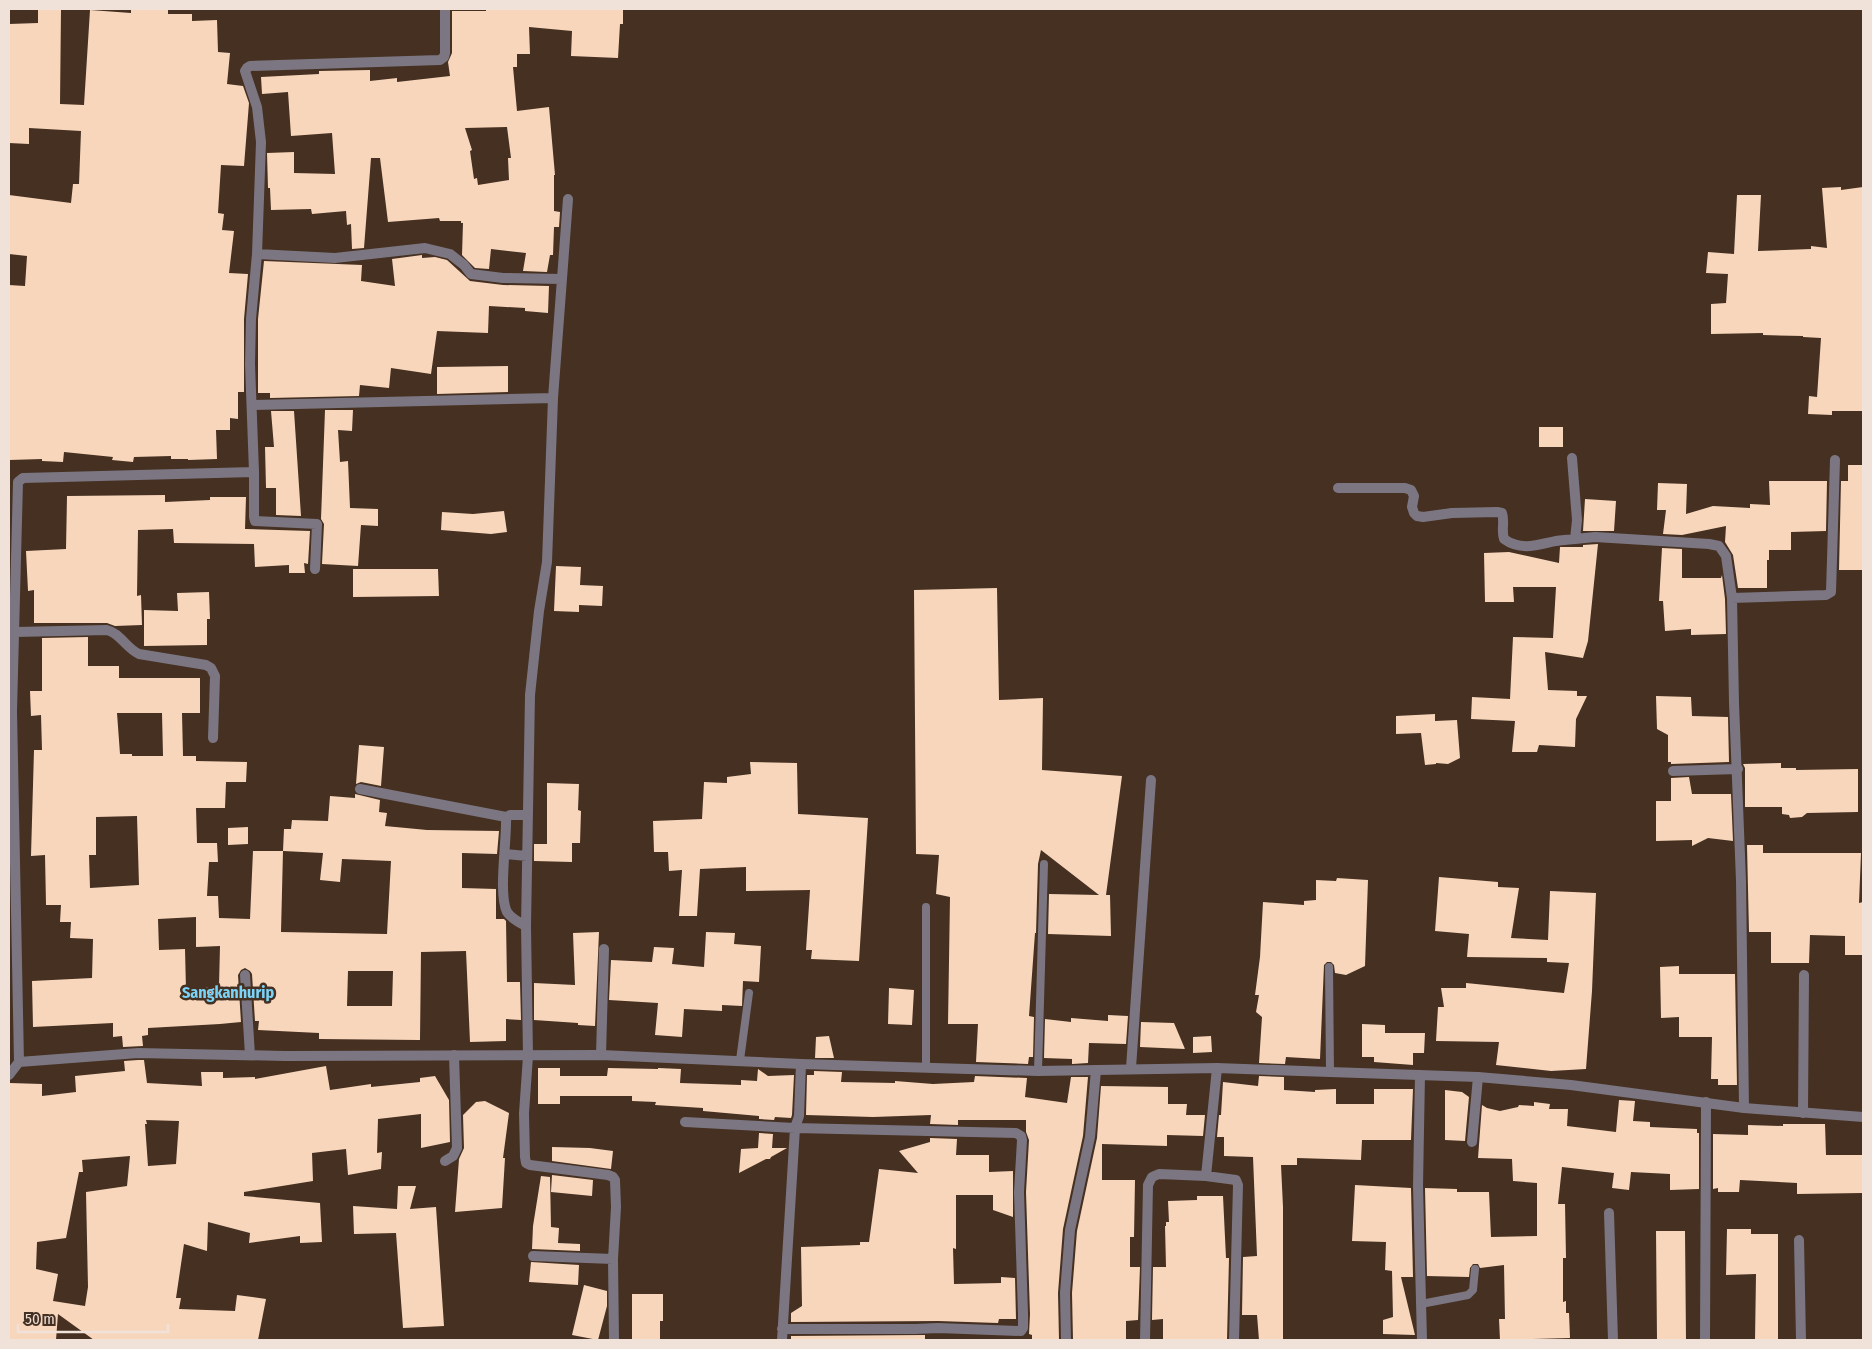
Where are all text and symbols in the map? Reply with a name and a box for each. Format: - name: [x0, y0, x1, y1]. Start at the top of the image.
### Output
- district label: Sangkanhurip: [182, 983, 274, 1002]
- scale bar: [18, 1302, 168, 1334]
- text: 50 m: [25, 1310, 55, 1328]

